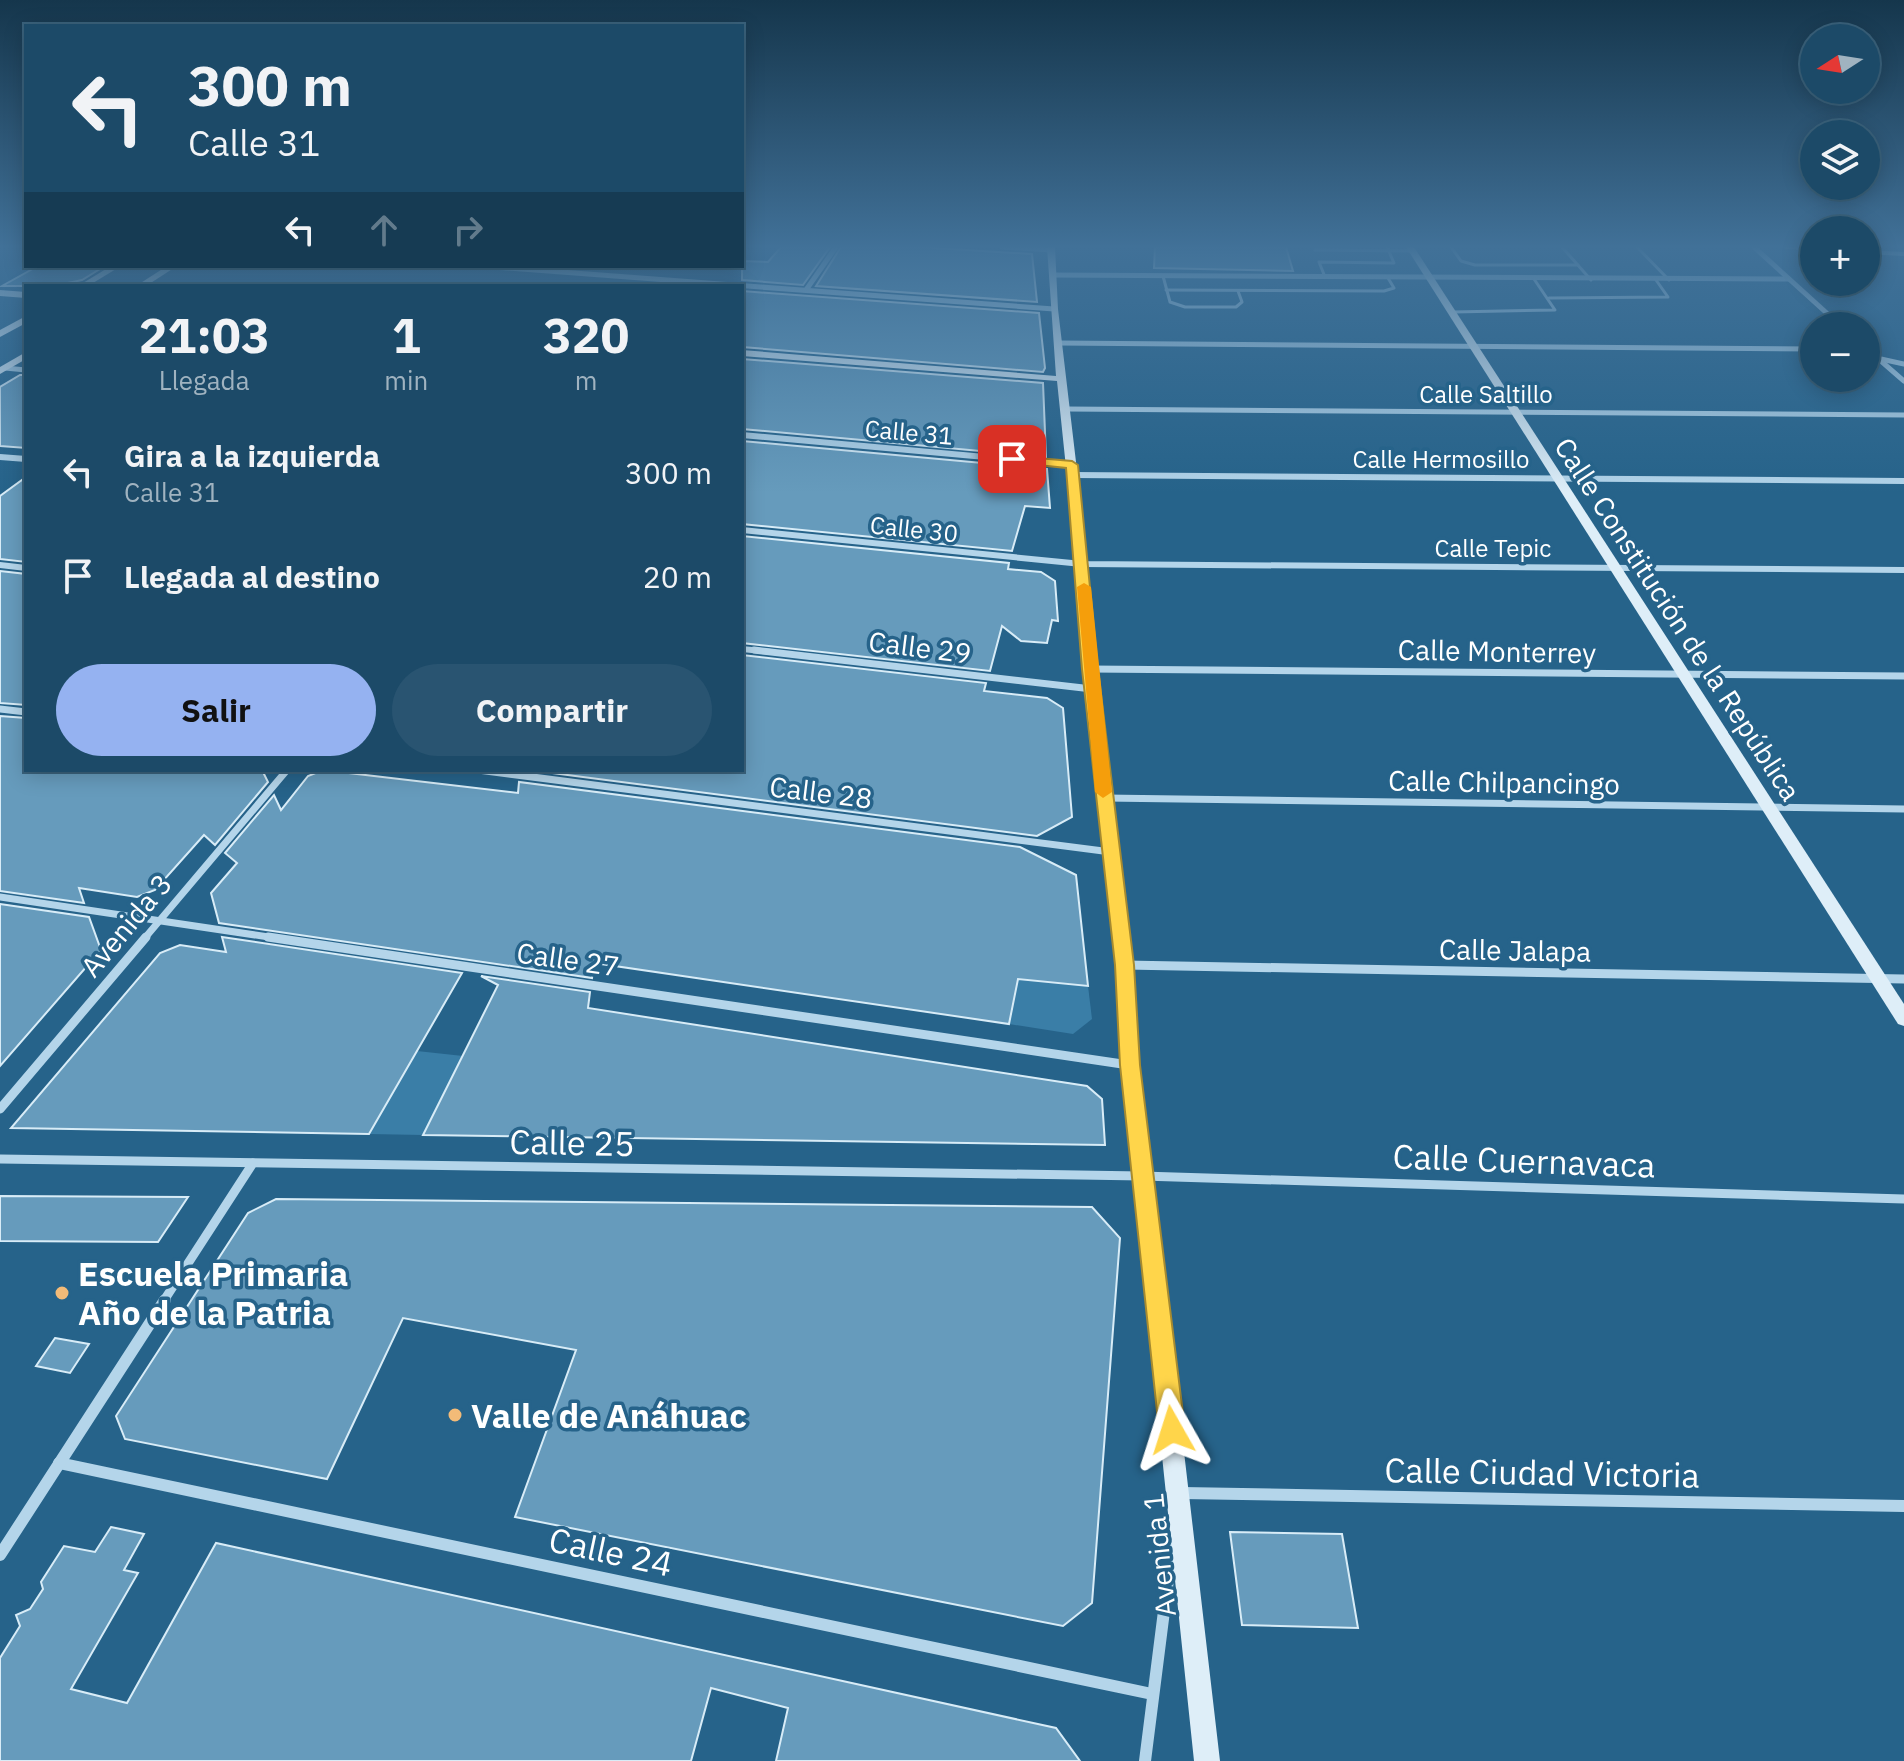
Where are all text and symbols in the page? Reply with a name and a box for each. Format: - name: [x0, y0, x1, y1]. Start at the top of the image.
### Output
- north arrow: [1800, 24, 1880, 104]
- map controls: [1800, 24, 1880, 392]
- text: 300 m: [188, 49, 352, 121]
- icon: left: [56, 56, 160, 160]
- text: Calle 31: [188, 119, 320, 166]
- button: layers: [1800, 120, 1880, 200]
- icon: left: [278, 208, 322, 252]
- icon: ahead: [362, 208, 406, 252]
- icon: right: [446, 208, 490, 252]
- button: +: [1800, 216, 1880, 296]
- text: 21:03: [139, 304, 270, 366]
- text: 1: [392, 304, 421, 366]
- text: 320: [543, 304, 629, 366]
- button: −: [1800, 312, 1880, 392]
- text: Llegada: [159, 363, 250, 397]
- text: min: [384, 363, 428, 397]
- text: m: [575, 363, 597, 397]
- street label: Calle Saltillo: [1419, 378, 1553, 410]
- street label: Calle 31: [864, 412, 954, 452]
- pin: [978, 425, 1046, 493]
- street label: Calle Constitución de la República: [1546, 430, 1810, 808]
- text: Gira a la izquierda: [124, 436, 380, 475]
- icon: arrive: [990, 437, 1034, 481]
- street label: Calle Hermosillo: [1353, 443, 1529, 475]
- icon: left: [56, 450, 100, 494]
- text: 300 m: [625, 453, 712, 492]
- text: Calle 31: [124, 475, 220, 509]
- street label: Calle 30: [868, 508, 960, 550]
- street label: Calle Tepic: [1435, 532, 1551, 564]
- icon: arrive: [56, 554, 100, 598]
- text: Llegada al destino: [124, 557, 380, 596]
- text: 20 m: [643, 557, 712, 596]
- street label: Calle 29: [867, 622, 973, 672]
- street label: Calle Monterrey: [1397, 631, 1597, 671]
- button: Salir: [56, 664, 376, 756]
- button: Compartir: [392, 664, 712, 756]
- street label: Calle Chilpancingo: [1388, 761, 1620, 803]
- street label: Calle 28: [768, 767, 874, 817]
- street label: Avenida 3: [72, 866, 180, 984]
- street label: Calle Jalapa: [1438, 930, 1592, 970]
- street label: Calle 27: [514, 934, 622, 984]
- street label: Calle 25: [509, 1119, 635, 1165]
- street label: Calle Cuernavaca: [1392, 1133, 1656, 1187]
- place label: Escuela Primaria Año de la Patria: [78, 1251, 348, 1334]
- marker: Escuela Primaria Año de la Patria: [53, 1284, 71, 1302]
- position arrow: [1130, 1388, 1214, 1472]
- place label: Valle de Anáhuac: [471, 1393, 747, 1437]
- marker: Valle de Anáhuac: [446, 1406, 464, 1424]
- street label: Calle Ciudad Victoria: [1384, 1447, 1700, 1497]
- street label: Avenida 1: [1134, 1491, 1184, 1619]
- street label: Calle 24: [545, 1516, 677, 1586]

